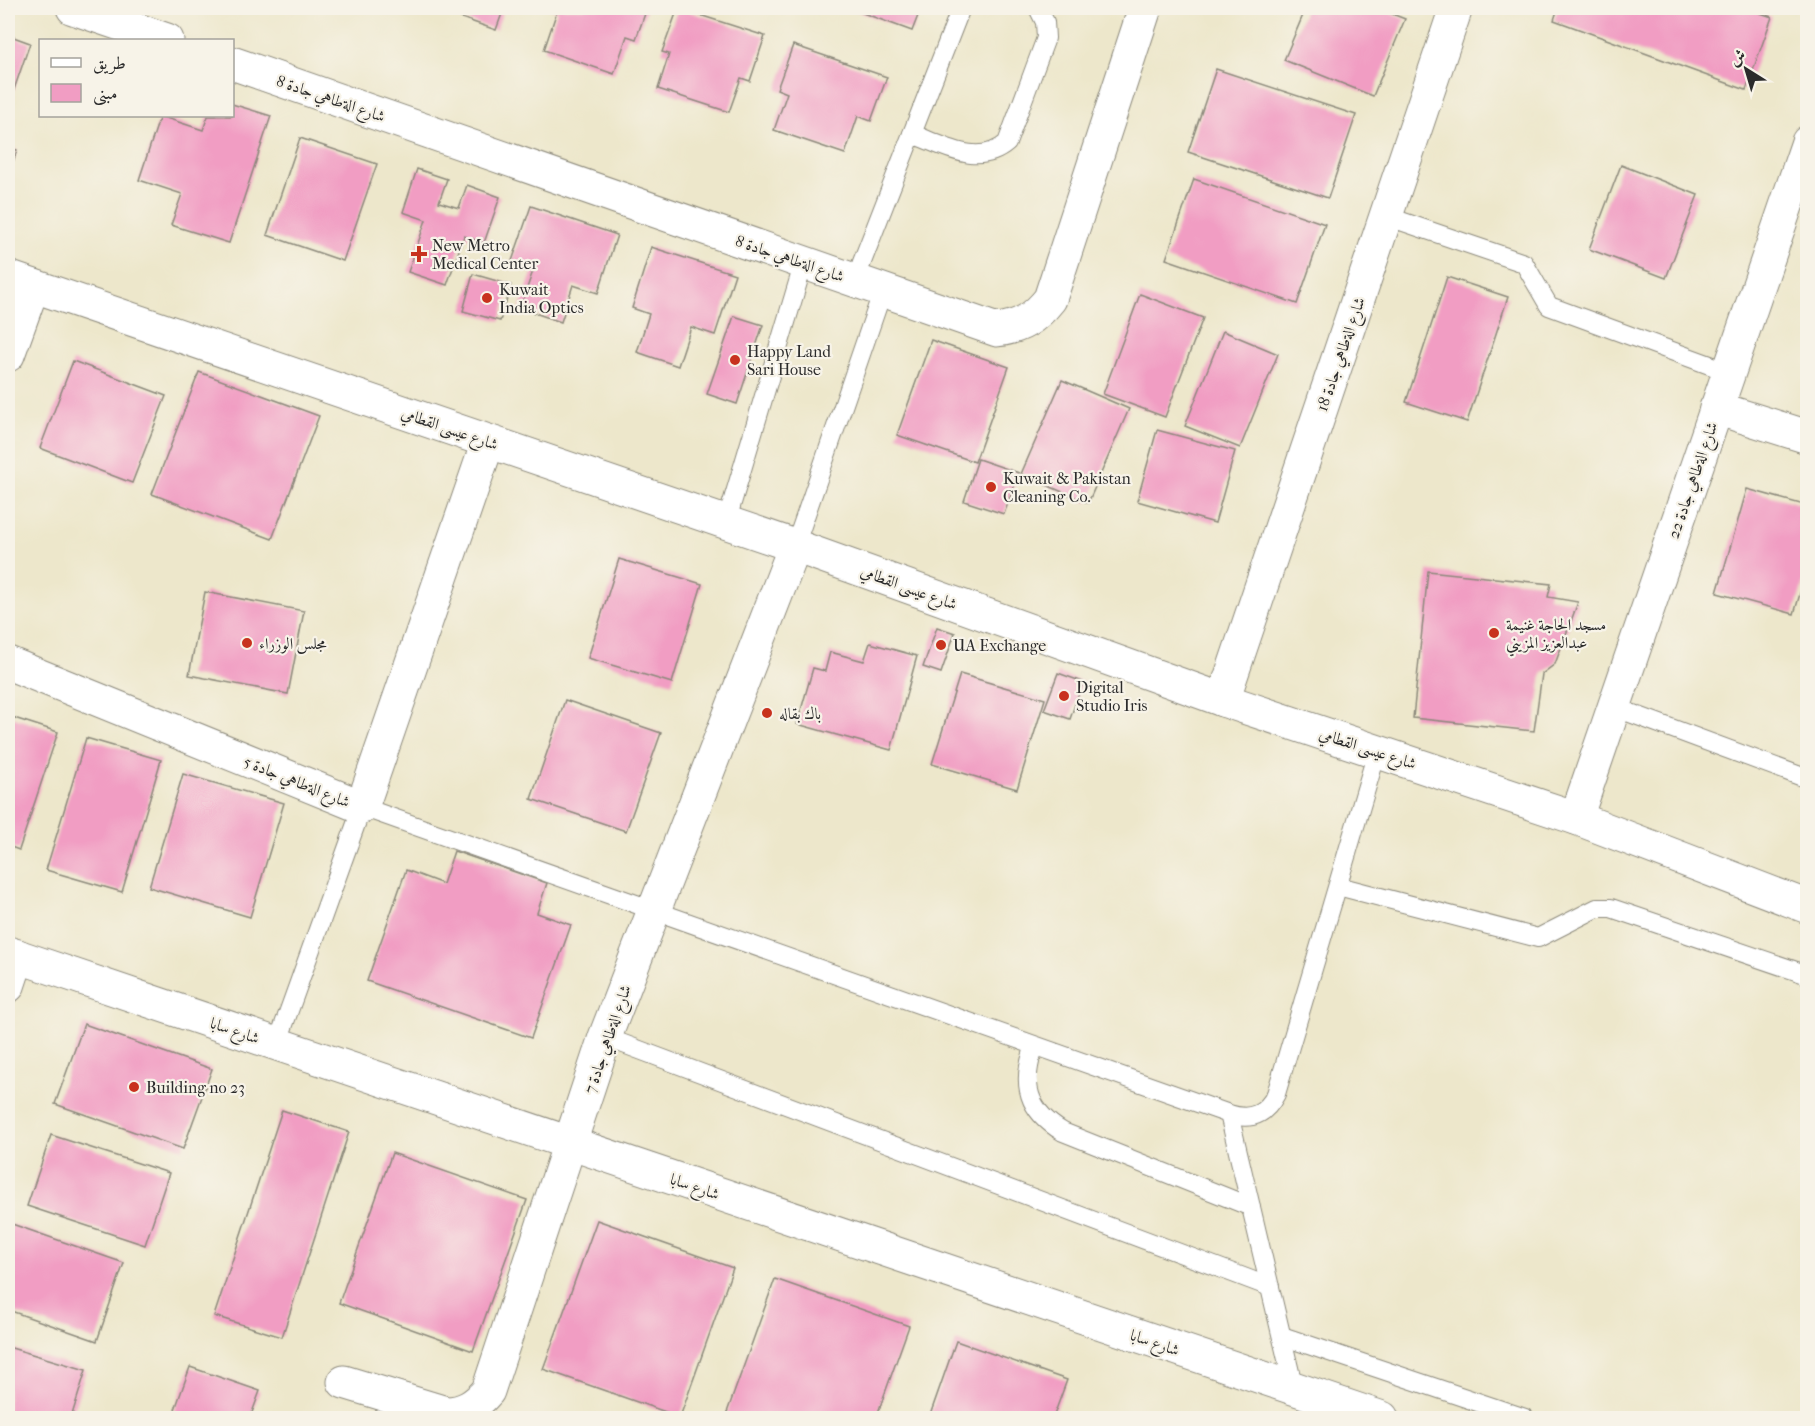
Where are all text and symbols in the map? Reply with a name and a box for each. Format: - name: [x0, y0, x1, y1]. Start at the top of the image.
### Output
- legend: [39, 39, 234, 117]
- north arrow: [1716, 39, 1776, 99]
- text: ش: [1725, 45, 1749, 70]
- text: طريق: [93, 53, 126, 75]
- street label: شارع الةطاهي جادة 8: [273, 71, 388, 130]
- text: مبنى: [93, 83, 118, 106]
- street label: شارع الةطاهي جادة 8: [732, 231, 847, 290]
- place label: New Metro Medical Center: [432, 236, 538, 273]
- marker: New Metro Medical Center: [410, 245, 428, 263]
- place label: Kuwait India Optics: [499, 280, 584, 317]
- marker: Kuwait India Optics: [480, 291, 494, 305]
- street label: شارع الةطاهي جادة 18: [1312, 295, 1373, 415]
- place label: Happy Land Sari House: [747, 342, 831, 379]
- marker: Happy Land Sari House: [728, 353, 742, 367]
- street label: شارع عيسى القطامي: [398, 403, 501, 458]
- street label: شارع الةطاهي جادة 22: [1664, 419, 1725, 542]
- place label: Kuwait & Pakistan Cleaning Co.: [1003, 469, 1132, 506]
- marker: Kuwait & Pakistan Cleaning Co.: [984, 480, 998, 494]
- street label: شارع عيسى القطامي: [857, 561, 960, 617]
- place label: مسجد الحاجة غنيمة عبدالعزيز المزيني: [1506, 615, 1606, 657]
- marker: مسجد الحاجة غنيمة عبدالعزيز المزيني: [1487, 626, 1501, 640]
- place label: مجلس الوزراء: [259, 634, 327, 654]
- marker: مجلس الوزراء: [240, 636, 254, 650]
- place label: UA Exchange: [953, 636, 1046, 655]
- marker: UA Exchange: [934, 638, 948, 652]
- place label: Digital Studio Iris: [1076, 678, 1148, 715]
- marker: Digital Studio Iris: [1057, 689, 1071, 703]
- place label: باك بقاله: [779, 704, 821, 723]
- marker: باك بقاله: [760, 706, 774, 720]
- street label: شارع عيسى القطامي: [1316, 724, 1419, 777]
- street label: شارع الةطاهي جادة 5: [239, 752, 353, 815]
- street label: شارع الةطاهي جادة 7: [580, 982, 639, 1097]
- street label: شارع سابا: [206, 1013, 262, 1051]
- place label: Building no 23: [146, 1078, 245, 1097]
- marker: Building no 23: [127, 1080, 141, 1094]
- street label: شارع سابا: [666, 1169, 722, 1207]
- street label: شارع سابا: [1126, 1325, 1182, 1363]

